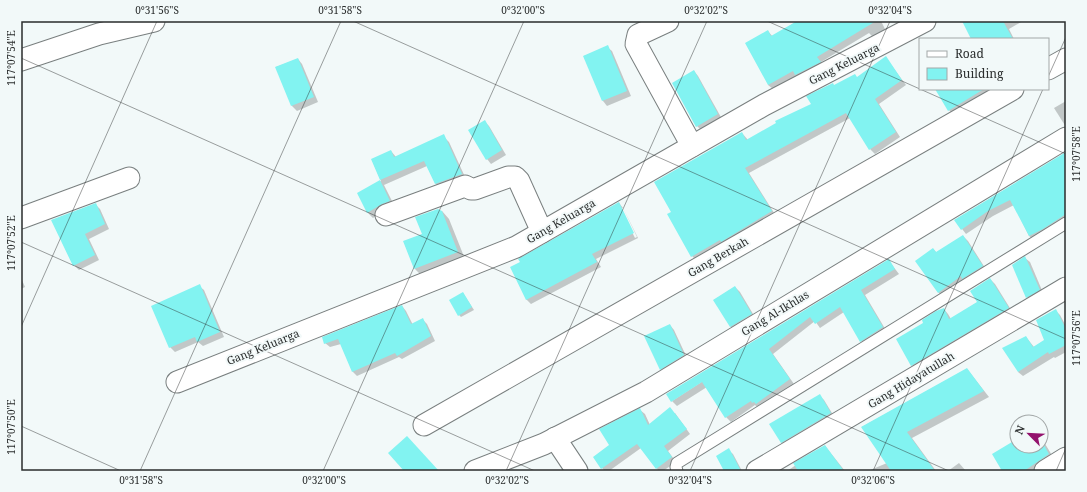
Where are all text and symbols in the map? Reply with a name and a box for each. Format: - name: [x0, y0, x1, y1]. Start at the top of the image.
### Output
- text: 0°31'56"S: [135, 3, 179, 17]
- text: 0°31'58"S: [318, 3, 362, 17]
- text: 0°32'00"S: [501, 3, 545, 17]
- text: 0°32'02"S: [684, 3, 728, 17]
- text: 0°32'04"S: [868, 3, 912, 17]
- text: 117°07'54"E: [4, 30, 18, 86]
- legend: [919, 38, 1049, 90]
- street label: Gang Keluarga: [806, 39, 882, 88]
- text: Road: [955, 45, 985, 62]
- text: Building: [955, 65, 1004, 82]
- text: 117°07'58"E: [1069, 126, 1083, 182]
- street label: Gang Keluarga: [524, 195, 598, 246]
- text: 117°07'52"E: [4, 215, 18, 271]
- street label: Gang Berkah: [685, 233, 751, 280]
- street label: Gang Al-Ikhlas: [738, 286, 811, 339]
- text: 117°07'56"E: [1069, 310, 1083, 366]
- street label: Gang Keluarga: [224, 325, 301, 368]
- street label: Gang Hidayatullah: [865, 348, 957, 411]
- text: 117°07'50"E: [4, 399, 18, 455]
- north arrow: [1009, 414, 1049, 454]
- text: N: [1011, 422, 1028, 437]
- text: 0°31'58"S: [119, 473, 163, 487]
- text: 0°32'00"S: [302, 473, 346, 487]
- text: 0°32'02"S: [485, 473, 529, 487]
- text: 0°32'04"S: [668, 473, 712, 487]
- text: 0°32'06"S: [851, 473, 895, 487]

